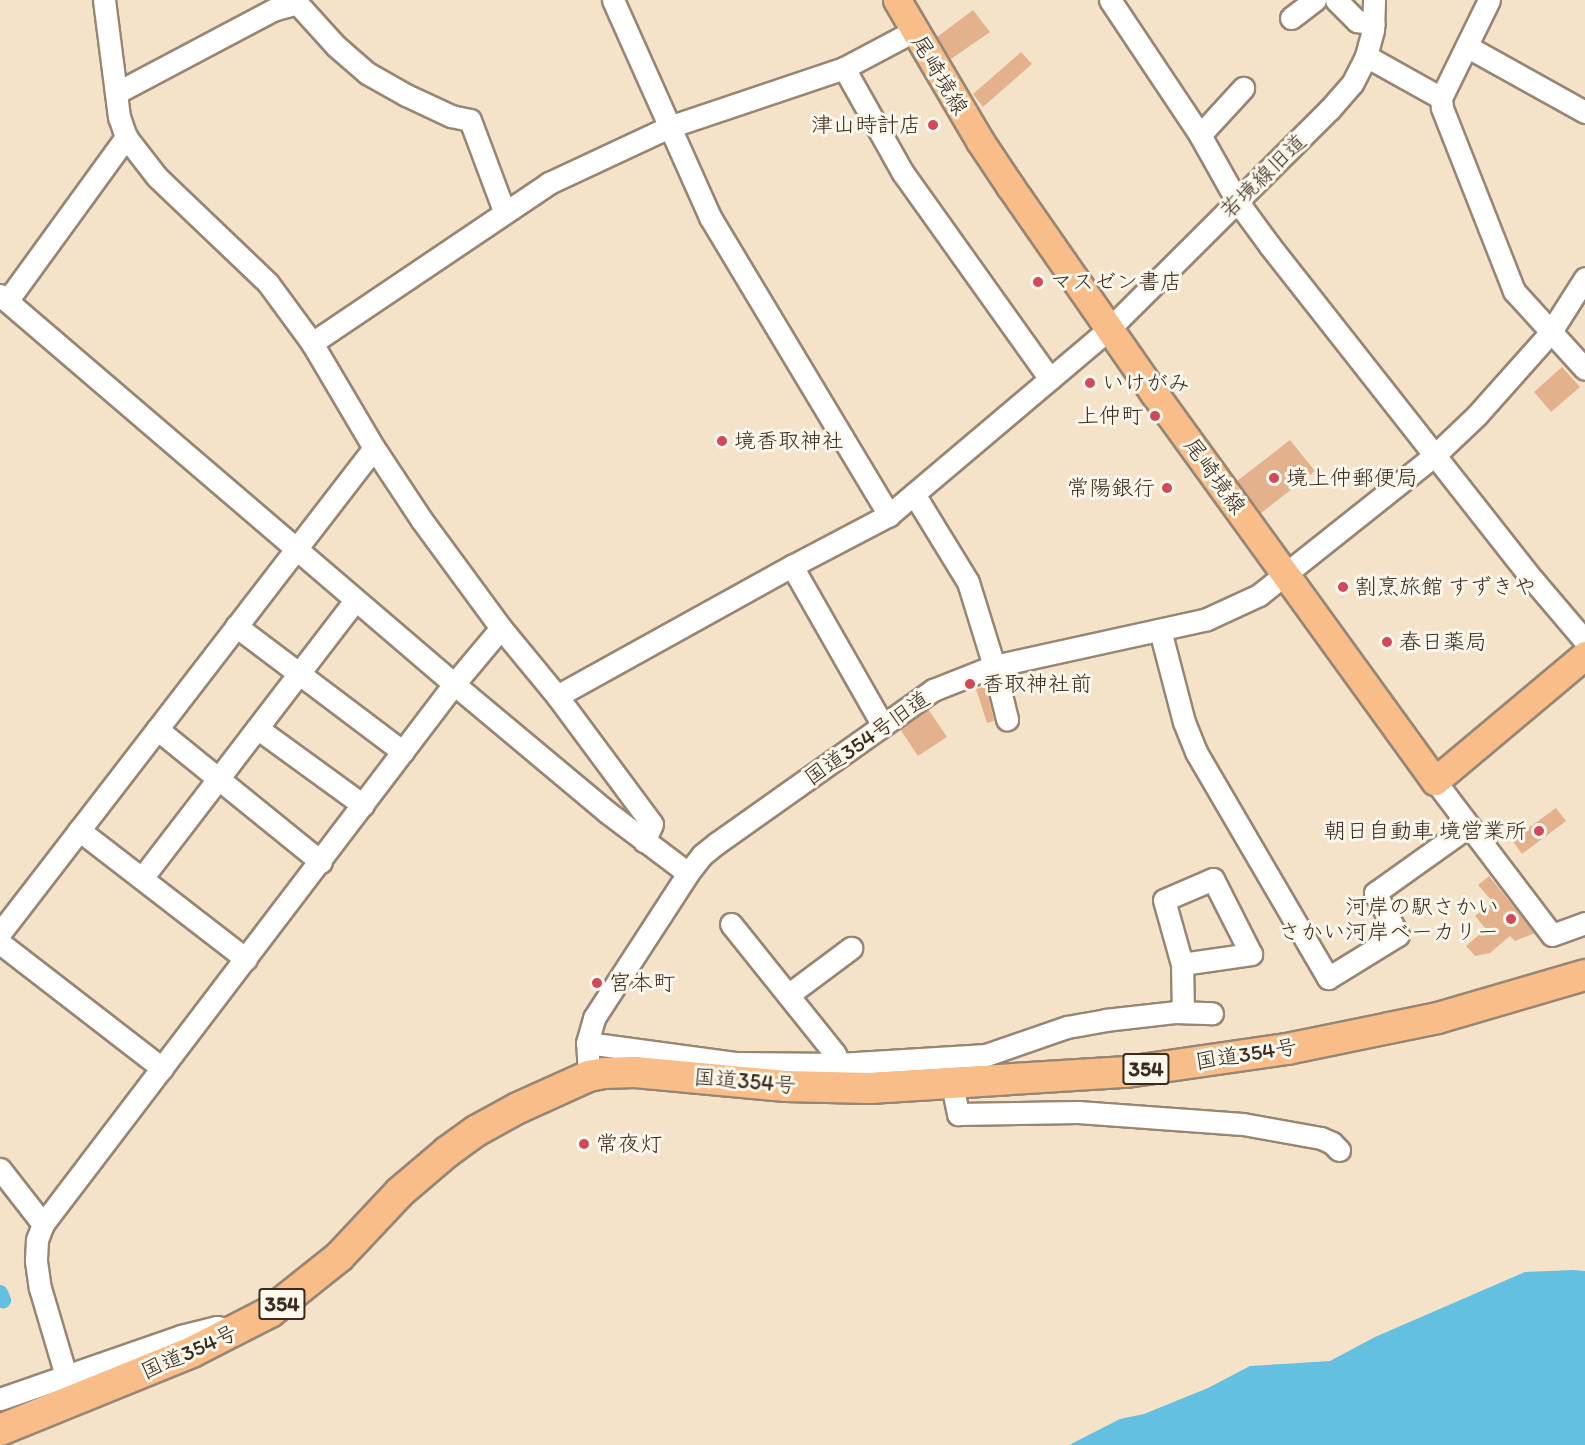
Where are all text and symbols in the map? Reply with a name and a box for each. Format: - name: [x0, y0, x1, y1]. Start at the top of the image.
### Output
- street label: 尾崎境線: [906, 30, 974, 120]
- place label: 津山時計店: [811, 112, 921, 138]
- marker: 津山時計店: [926, 118, 940, 132]
- street label: 若境線旧道: [1214, 128, 1312, 224]
- place label: マスゼン書店: [1050, 269, 1182, 295]
- marker: マスゼン書店: [1031, 275, 1045, 289]
- place label: いけがみ: [1102, 370, 1190, 396]
- marker: いけがみ: [1083, 376, 1097, 390]
- place label: 上仲町: [1077, 403, 1143, 429]
- marker: 上仲町: [1148, 409, 1162, 423]
- place label: 境香取神社: [734, 428, 844, 454]
- street label: 尾崎境線: [1178, 433, 1252, 519]
- marker: 境香取神社: [715, 434, 729, 448]
- place label: 境上仲郵便局: [1286, 465, 1418, 491]
- marker: 境上仲郵便局: [1267, 471, 1281, 485]
- place label: 常陽銀行: [1067, 475, 1155, 501]
- marker: 常陽銀行: [1160, 481, 1174, 495]
- place label: 割烹旅館 すずきや: [1355, 574, 1536, 600]
- marker: 割烹旅館 すずきや: [1336, 580, 1350, 594]
- place label: 春日薬局: [1399, 629, 1487, 655]
- marker: 春日薬局: [1380, 635, 1394, 649]
- place label: 香取神社前: [982, 671, 1092, 697]
- marker: 香取神社前: [963, 677, 977, 691]
- street label: 国道354号旧道: [799, 685, 935, 791]
- place label: 朝日自動車 境営業所: [1324, 818, 1527, 844]
- marker: 朝日自動車 境営業所: [1532, 824, 1546, 838]
- place label: 河岸の駅さかい さかい河岸ベーカリー: [1279, 893, 1499, 944]
- marker: 河岸の駅さかい さかい河岸ベーカリー: [1504, 912, 1518, 926]
- place label: 宮本町: [609, 970, 675, 996]
- marker: 宮本町: [590, 976, 604, 990]
- street label: 国道354号: [1193, 1033, 1299, 1075]
- road number: 354: [1122, 1051, 1170, 1087]
- street label: 国道354号: [693, 1063, 797, 1099]
- place label: 常夜灯: [596, 1131, 662, 1157]
- marker: 常夜灯: [577, 1137, 591, 1151]
- road number: 354: [258, 1286, 306, 1322]
- street label: 国道354号: [137, 1319, 241, 1385]

